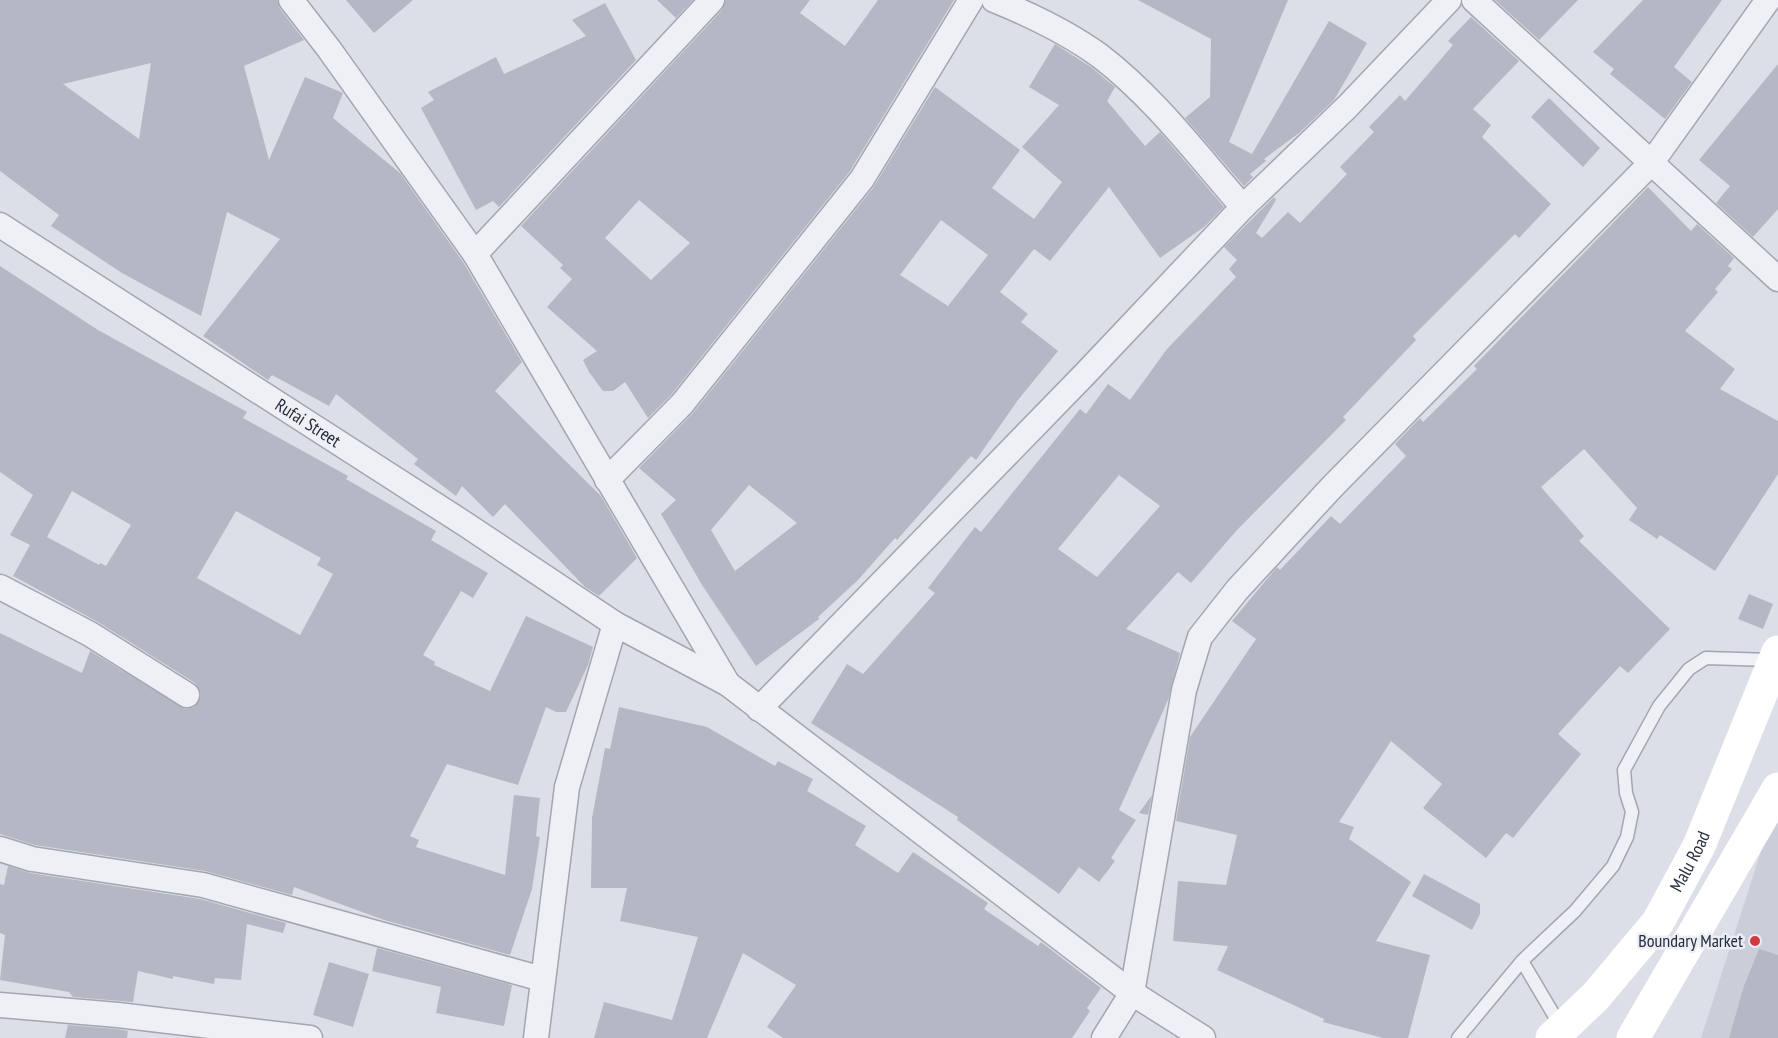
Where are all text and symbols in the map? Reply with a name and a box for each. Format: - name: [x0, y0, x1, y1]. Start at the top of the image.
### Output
- street label: Rufai Street: [271, 393, 345, 452]
- street label: Malu Road: [1665, 828, 1715, 896]
- place label: Boundary Market: [1638, 929, 1743, 952]
- marker: Boundary Market: [1748, 934, 1762, 948]

